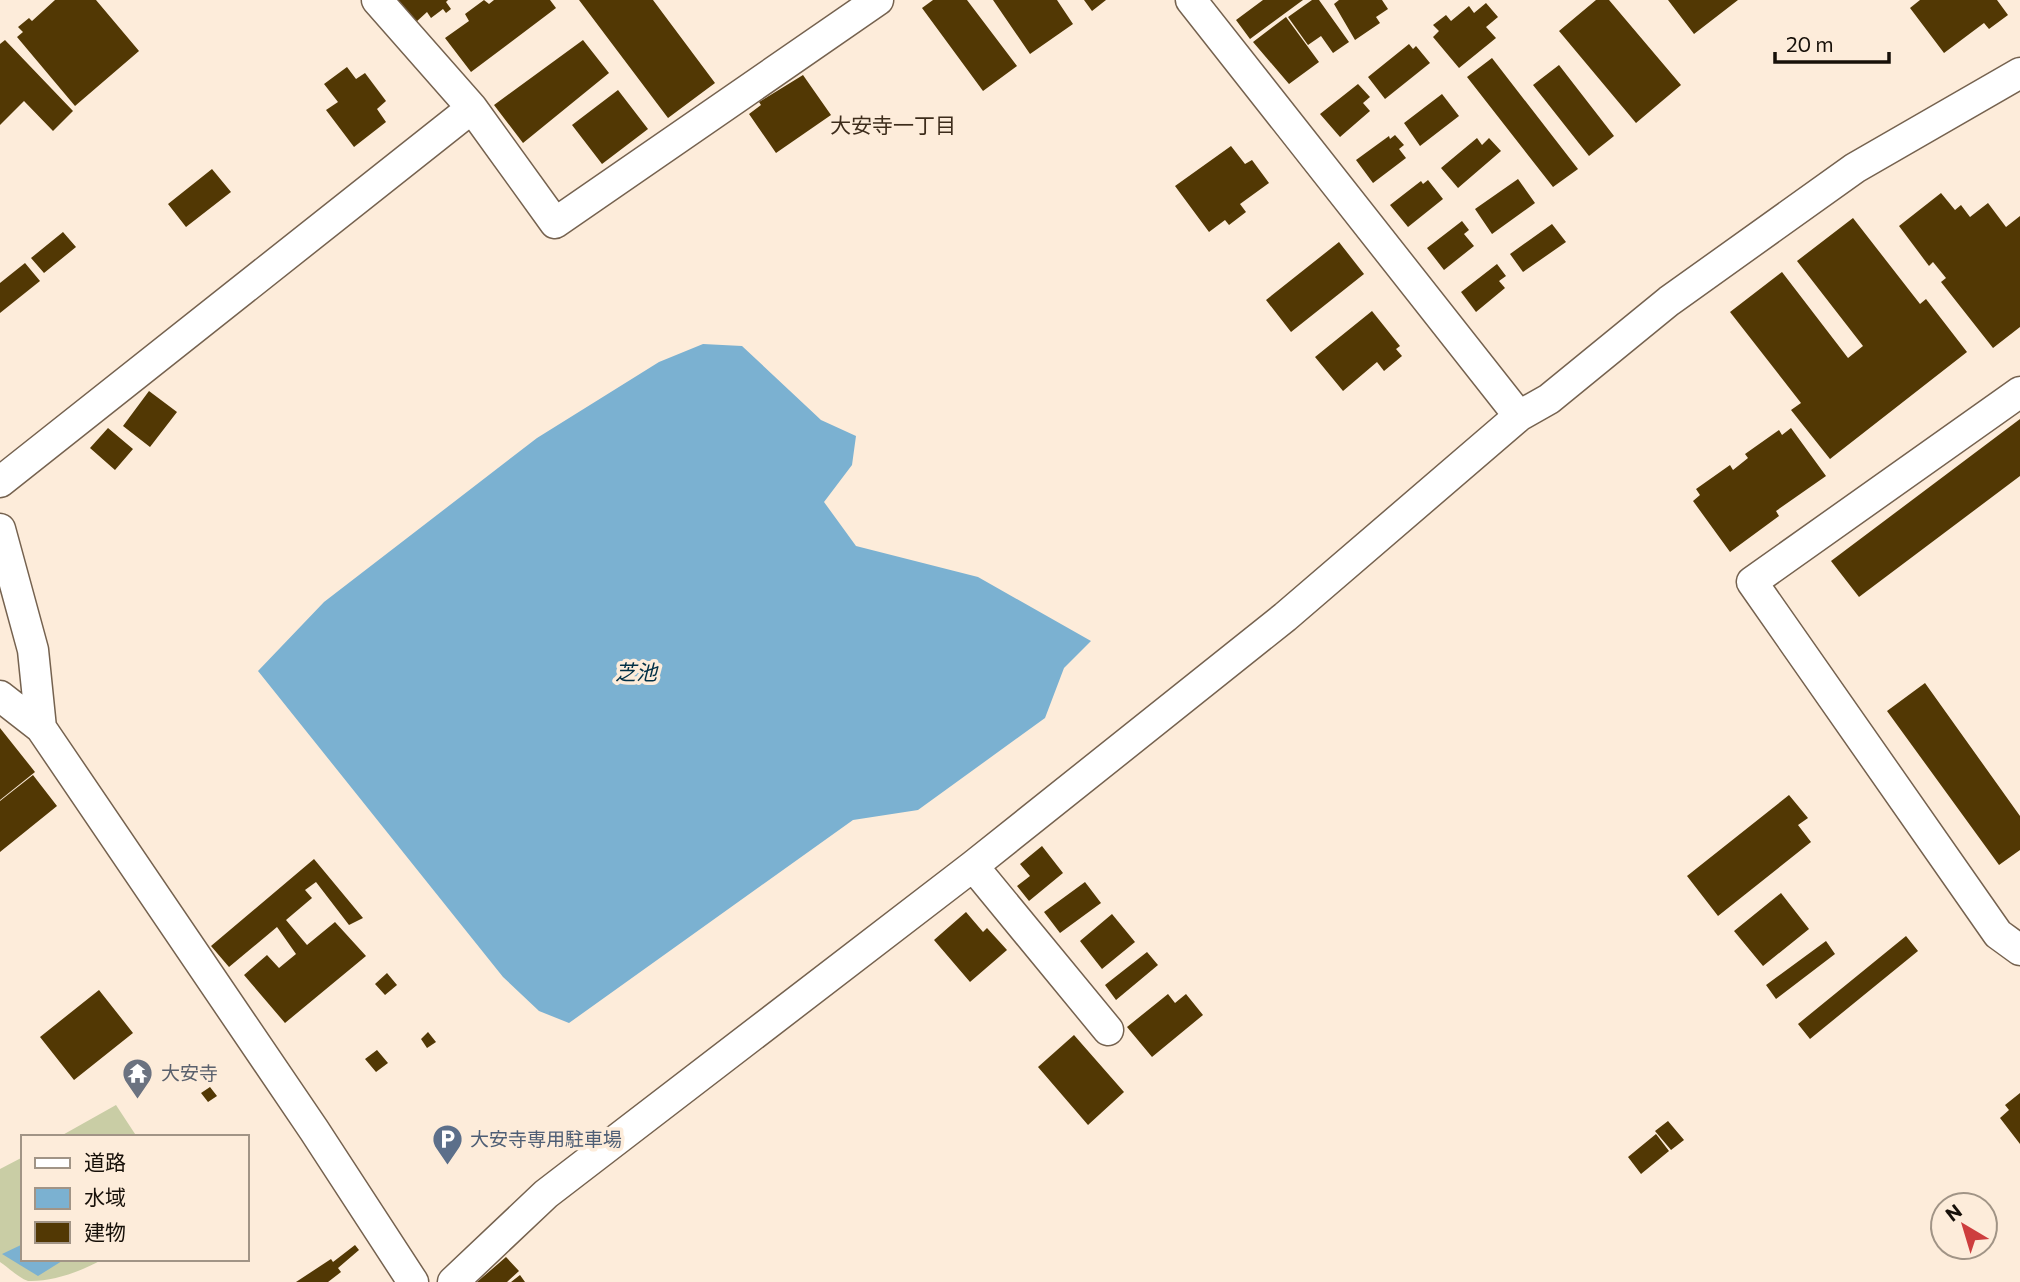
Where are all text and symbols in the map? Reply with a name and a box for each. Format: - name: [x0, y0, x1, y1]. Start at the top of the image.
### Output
- scale bar: [1775, 21, 1889, 65]
- text: 20 m: [1786, 31, 1834, 56]
- district label: 大安寺一丁目: [830, 112, 956, 137]
- water label: 芝池: [615, 659, 659, 684]
- temple icon: 大安寺: [121, 1056, 155, 1100]
- place label: 大安寺: [161, 1061, 218, 1084]
- parking icon: 大安寺専用駐車場: [430, 1122, 464, 1166]
- place label: 大安寺専用駐車場: [470, 1127, 622, 1150]
- legend: [21, 1135, 248, 1261]
- text: 道路: [84, 1149, 126, 1174]
- text: 水域: [84, 1184, 126, 1209]
- north arrow: [1929, 1191, 1999, 1261]
- text: N: [1941, 1199, 1966, 1226]
- text: 建物: [84, 1219, 126, 1244]

